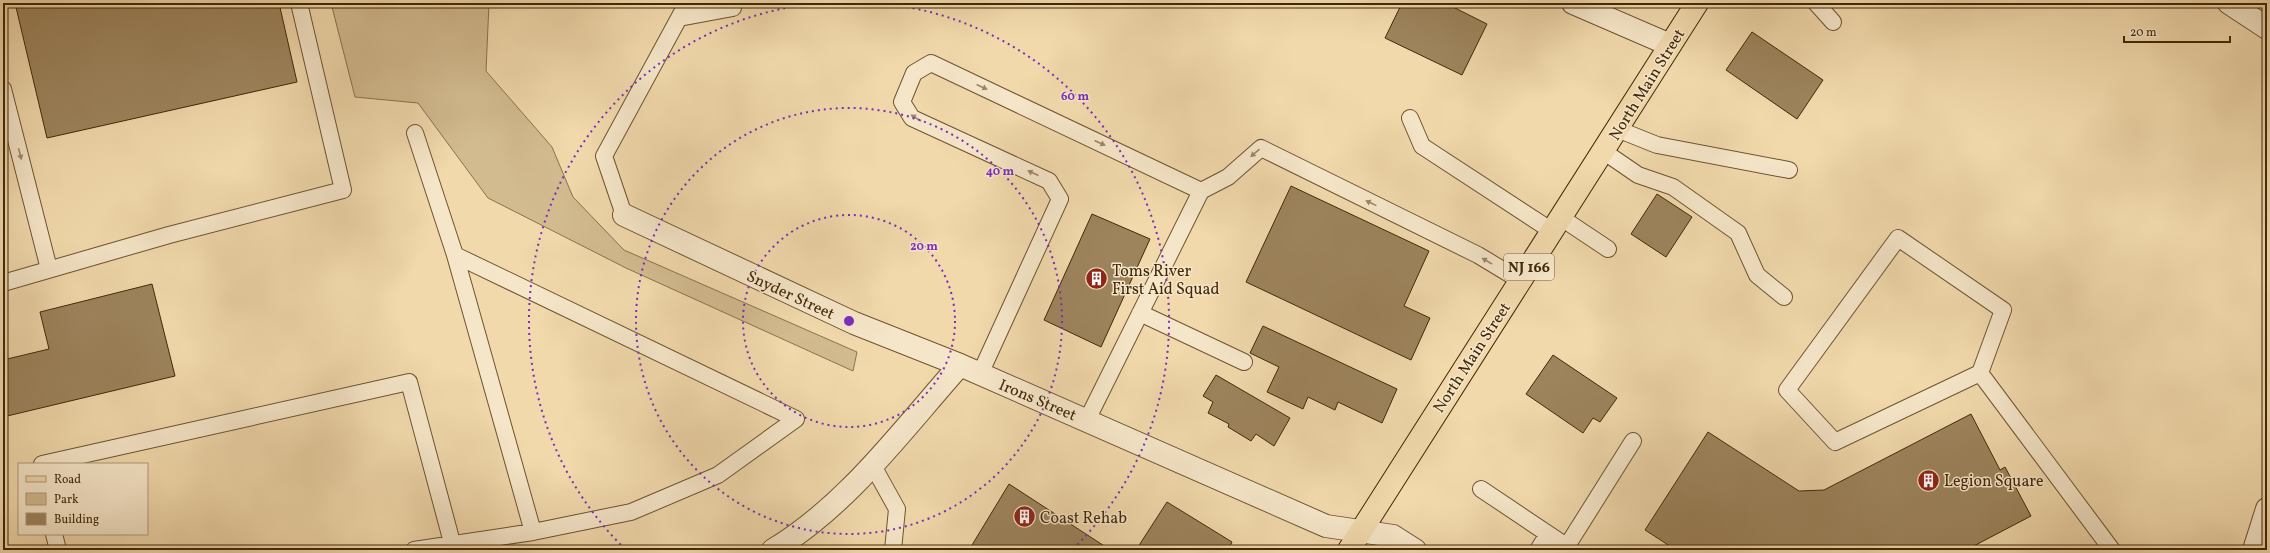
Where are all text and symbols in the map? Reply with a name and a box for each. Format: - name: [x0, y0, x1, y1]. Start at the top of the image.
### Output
- scale bar: [2124, 18, 2230, 44]
- street label: North Main Street: [1605, 25, 1691, 145]
- text: 20 m: [2130, 25, 2157, 41]
- one-way arrow: [977, 84, 988, 90]
- text: 60 m: [1061, 89, 1089, 105]
- one-way arrow: [910, 115, 922, 122]
- one-way arrow: [1094, 140, 1106, 146]
- one-way arrow: [17, 148, 23, 161]
- one-way arrow: [1250, 149, 1261, 158]
- text: 40 m: [986, 164, 1015, 180]
- one-way arrow: [1028, 170, 1039, 176]
- one-way arrow: [1365, 199, 1377, 206]
- text: 20 m: [910, 239, 938, 255]
- road number: NJ 166: [1504, 254, 1554, 280]
- one-way arrow: [1481, 257, 1493, 264]
- place label: Toms River First Aid Squad: [1112, 261, 1220, 301]
- street label: Snyder Street: [743, 266, 838, 326]
- building icon: Toms River First Aid Squad: [1084, 266, 1110, 292]
- street label: North Main Street: [1429, 298, 1517, 418]
- centre of rings: [842, 314, 856, 328]
- street label: Irons Street: [995, 375, 1080, 427]
- legend: [18, 463, 148, 535]
- building icon: Legion Square: [1915, 467, 1941, 493]
- place label: Legion Square: [1944, 471, 2044, 493]
- text: Road: [54, 472, 81, 488]
- text: Park: [54, 492, 79, 508]
- building icon: Coast Rehab: [1011, 504, 1037, 530]
- place label: Coast Rehab: [1040, 508, 1127, 530]
- text: Building: [54, 512, 99, 528]

